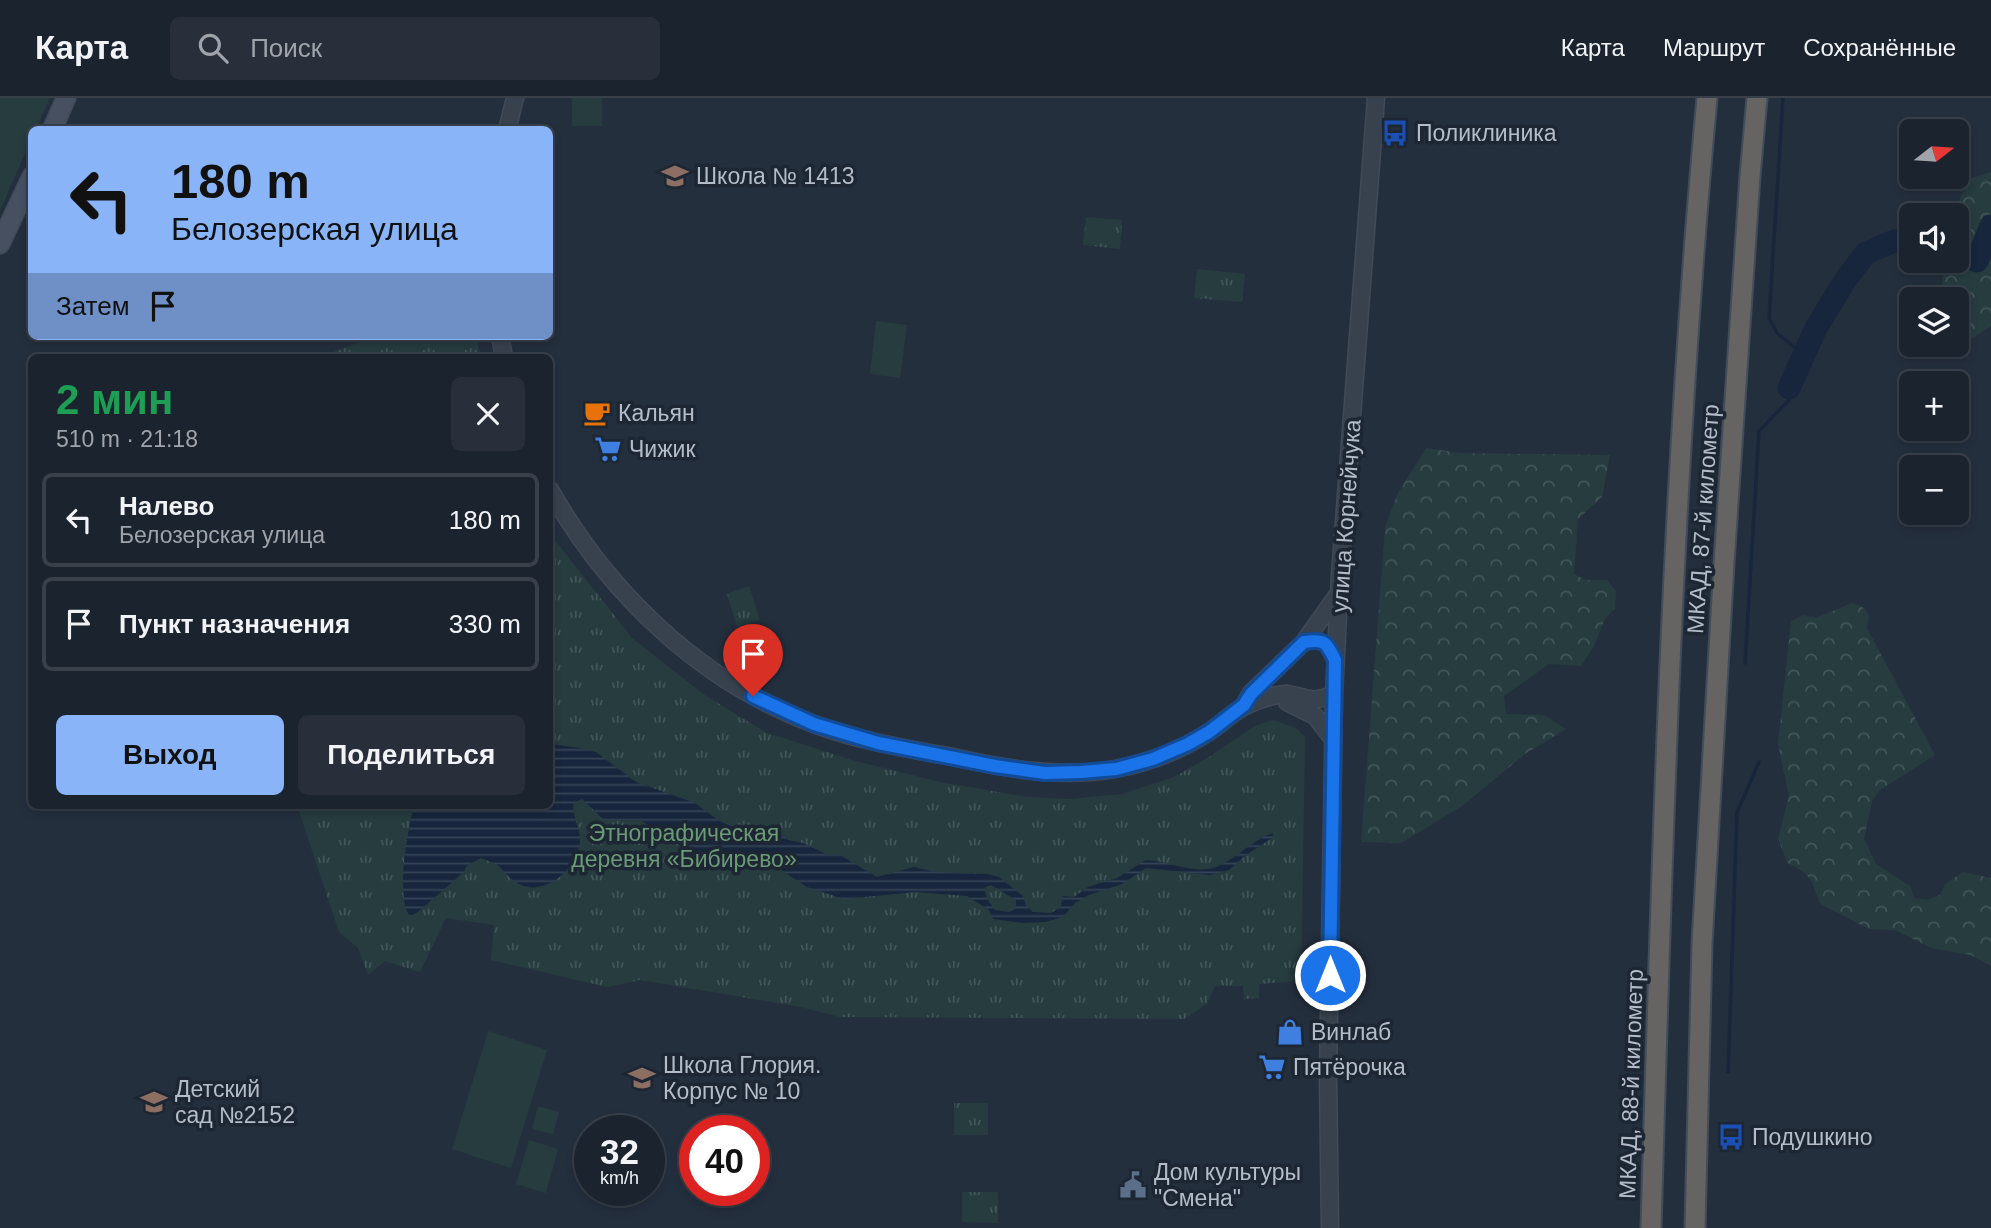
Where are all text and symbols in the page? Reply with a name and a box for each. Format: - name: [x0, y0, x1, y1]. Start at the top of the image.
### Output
- search box: [170, 17, 660, 80]
- text: Карта: [35, 29, 128, 66]
- icon: search: [194, 29, 232, 67]
- text: Поиск: [250, 33, 322, 63]
- text: Карта: [1561, 34, 1625, 61]
- text: Маршрут: [1663, 34, 1765, 61]
- text: Сохранённые: [1803, 34, 1956, 61]
- bus stop icon: Поликлиника: [1380, 118, 1410, 148]
- north arrow: [1899, 119, 1969, 189]
- map controls: [1899, 119, 1969, 525]
- place label: Поликлиника: [1416, 120, 1557, 146]
- icon: left: [56, 154, 147, 245]
- text: 180 m: [171, 154, 310, 208]
- school or university icon: Школа № 1413: [660, 161, 690, 191]
- place label: Школа № 1413: [696, 163, 855, 189]
- button: sound: [1899, 203, 1969, 273]
- text: Белозерская улица: [171, 211, 458, 247]
- icon: arrive: [144, 287, 182, 325]
- button: layers: [1899, 287, 1969, 357]
- text: Затем: [56, 291, 130, 321]
- button: +: [1899, 371, 1969, 441]
- text: 2 мин: [56, 376, 173, 423]
- button: close: [451, 377, 525, 451]
- cafe icon: Кальян: [582, 398, 612, 428]
- place label: Кальян: [618, 400, 695, 426]
- street label: МКАД, 87-й километр: [1682, 403, 1724, 635]
- street label: улица Корнейчука: [1326, 418, 1366, 614]
- text: 510 m · 21:18: [56, 426, 198, 452]
- supermarket icon: Чижик: [593, 434, 623, 464]
- place label: Чижик: [629, 436, 696, 462]
- button: −: [1899, 455, 1969, 525]
- text: Налево: [119, 491, 214, 521]
- icon: left: [60, 501, 98, 539]
- text: 180 m: [449, 505, 521, 535]
- text: Белозерская улица: [119, 522, 325, 548]
- icon: arrive: [60, 605, 98, 643]
- text: Пункт назначения: [119, 609, 350, 639]
- text: 330 m: [449, 609, 521, 639]
- pin: [723, 624, 783, 696]
- icon: arrive: [734, 635, 772, 673]
- button: Выход: [56, 715, 284, 795]
- button: Поделиться: [298, 715, 525, 795]
- park label: Этнографическая деревня «Бибирево»: [571, 820, 797, 872]
- position arrow: [1293, 938, 1367, 1012]
- street label: МКАД, 88-й километр: [1614, 969, 1648, 1199]
- shop icon: Винлаб: [1275, 1017, 1305, 1047]
- place label: Винлаб: [1311, 1019, 1391, 1045]
- place label: Школа Глория. Корпус № 10: [663, 1052, 821, 1104]
- supermarket icon: Пятёрочка: [1257, 1052, 1287, 1082]
- place label: Пятёрочка: [1293, 1054, 1406, 1080]
- school or university icon: Школа Глория. Корпус № 10: [627, 1063, 657, 1093]
- place label: Детский сад №2152: [175, 1076, 295, 1128]
- school or university icon: Детский сад №2152: [139, 1087, 169, 1117]
- speed limit sign: 40: [679, 1115, 770, 1206]
- bus stop icon: Подушкино: [1716, 1122, 1746, 1152]
- place label: Подушкино: [1752, 1124, 1873, 1150]
- text: 32: [600, 1132, 639, 1171]
- place label: Дом культуры "Смена": [1154, 1159, 1301, 1211]
- text: km/h: [600, 1168, 639, 1188]
- public building icon: Дом культуры "Смена": [1118, 1170, 1148, 1200]

